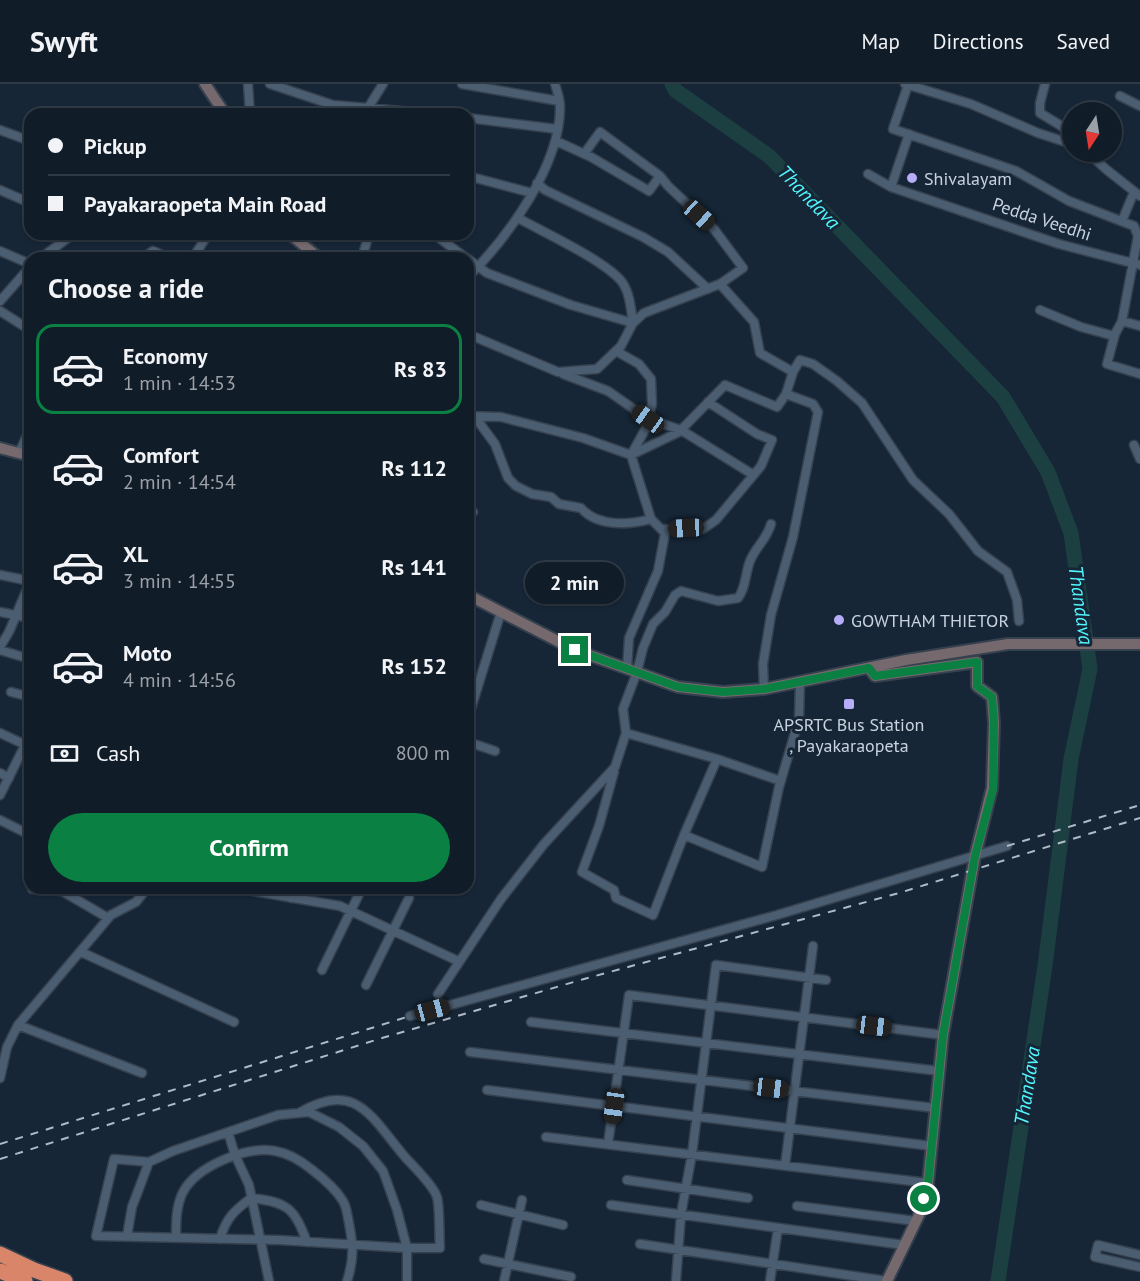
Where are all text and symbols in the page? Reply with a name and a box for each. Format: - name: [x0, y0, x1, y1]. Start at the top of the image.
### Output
- text: Swyft: [30, 23, 98, 60]
- text: Map: [861, 28, 900, 55]
- text: Directions: [933, 28, 1024, 55]
- text: Saved: [1057, 28, 1110, 55]
- north arrow: [1062, 102, 1122, 162]
- map controls: [1062, 102, 1122, 162]
- text: Pickup: [84, 132, 147, 160]
- water label: Thandava: [772, 159, 846, 235]
- place label: Shivalayam: [924, 167, 1012, 190]
- marker: Shivalayam: [905, 171, 919, 185]
- text: Payakaraopeta Main Road: [84, 190, 326, 218]
- street label: Pedda Veedhi: [990, 192, 1094, 246]
- car: [680, 196, 718, 234]
- text: Choose a ride: [48, 271, 204, 305]
- icon: car: [51, 342, 105, 396]
- text: Economy: [123, 342, 207, 370]
- text: Rs 83: [394, 355, 447, 383]
- text: 1 min · 14:53: [123, 370, 236, 396]
- car: [628, 401, 668, 437]
- icon: car: [51, 441, 105, 495]
- text: Comfort: [123, 441, 199, 469]
- text: Rs 112: [381, 454, 447, 482]
- text: 2 min · 14:54: [123, 469, 236, 495]
- car: [668, 518, 704, 538]
- icon: car: [51, 540, 105, 594]
- text: XL: [123, 540, 148, 568]
- text: Rs 141: [381, 553, 447, 581]
- callout: 2 min: [526, 563, 624, 605]
- water label: Thandava: [1063, 564, 1099, 646]
- text: 3 min · 14:55: [123, 568, 236, 594]
- text: 2 min: [550, 570, 599, 596]
- place label: GOWTHAM THIETOR: [851, 609, 1009, 632]
- marker: GOWTHAM THIETOR: [832, 613, 846, 627]
- route end: [561, 636, 588, 663]
- icon: car: [51, 639, 105, 693]
- text: Moto: [123, 639, 172, 667]
- text: Rs 152: [381, 652, 447, 680]
- text: 4 min · 14:56: [123, 667, 236, 693]
- marker: APSRTC Bus Station , Payakaraopeta: [842, 697, 856, 711]
- place label: APSRTC Bus Station , Payakaraopeta: [774, 713, 924, 757]
- icon: cash: [48, 737, 81, 770]
- text: Cash: [96, 739, 140, 767]
- text: 800 m: [396, 740, 450, 766]
- button: Confirm: [48, 813, 450, 882]
- car: [412, 997, 452, 1023]
- car: [855, 1015, 893, 1037]
- water label: Thandava: [1008, 1044, 1046, 1127]
- car: [752, 1077, 790, 1099]
- car: [603, 1087, 625, 1125]
- route start: [910, 1185, 937, 1212]

